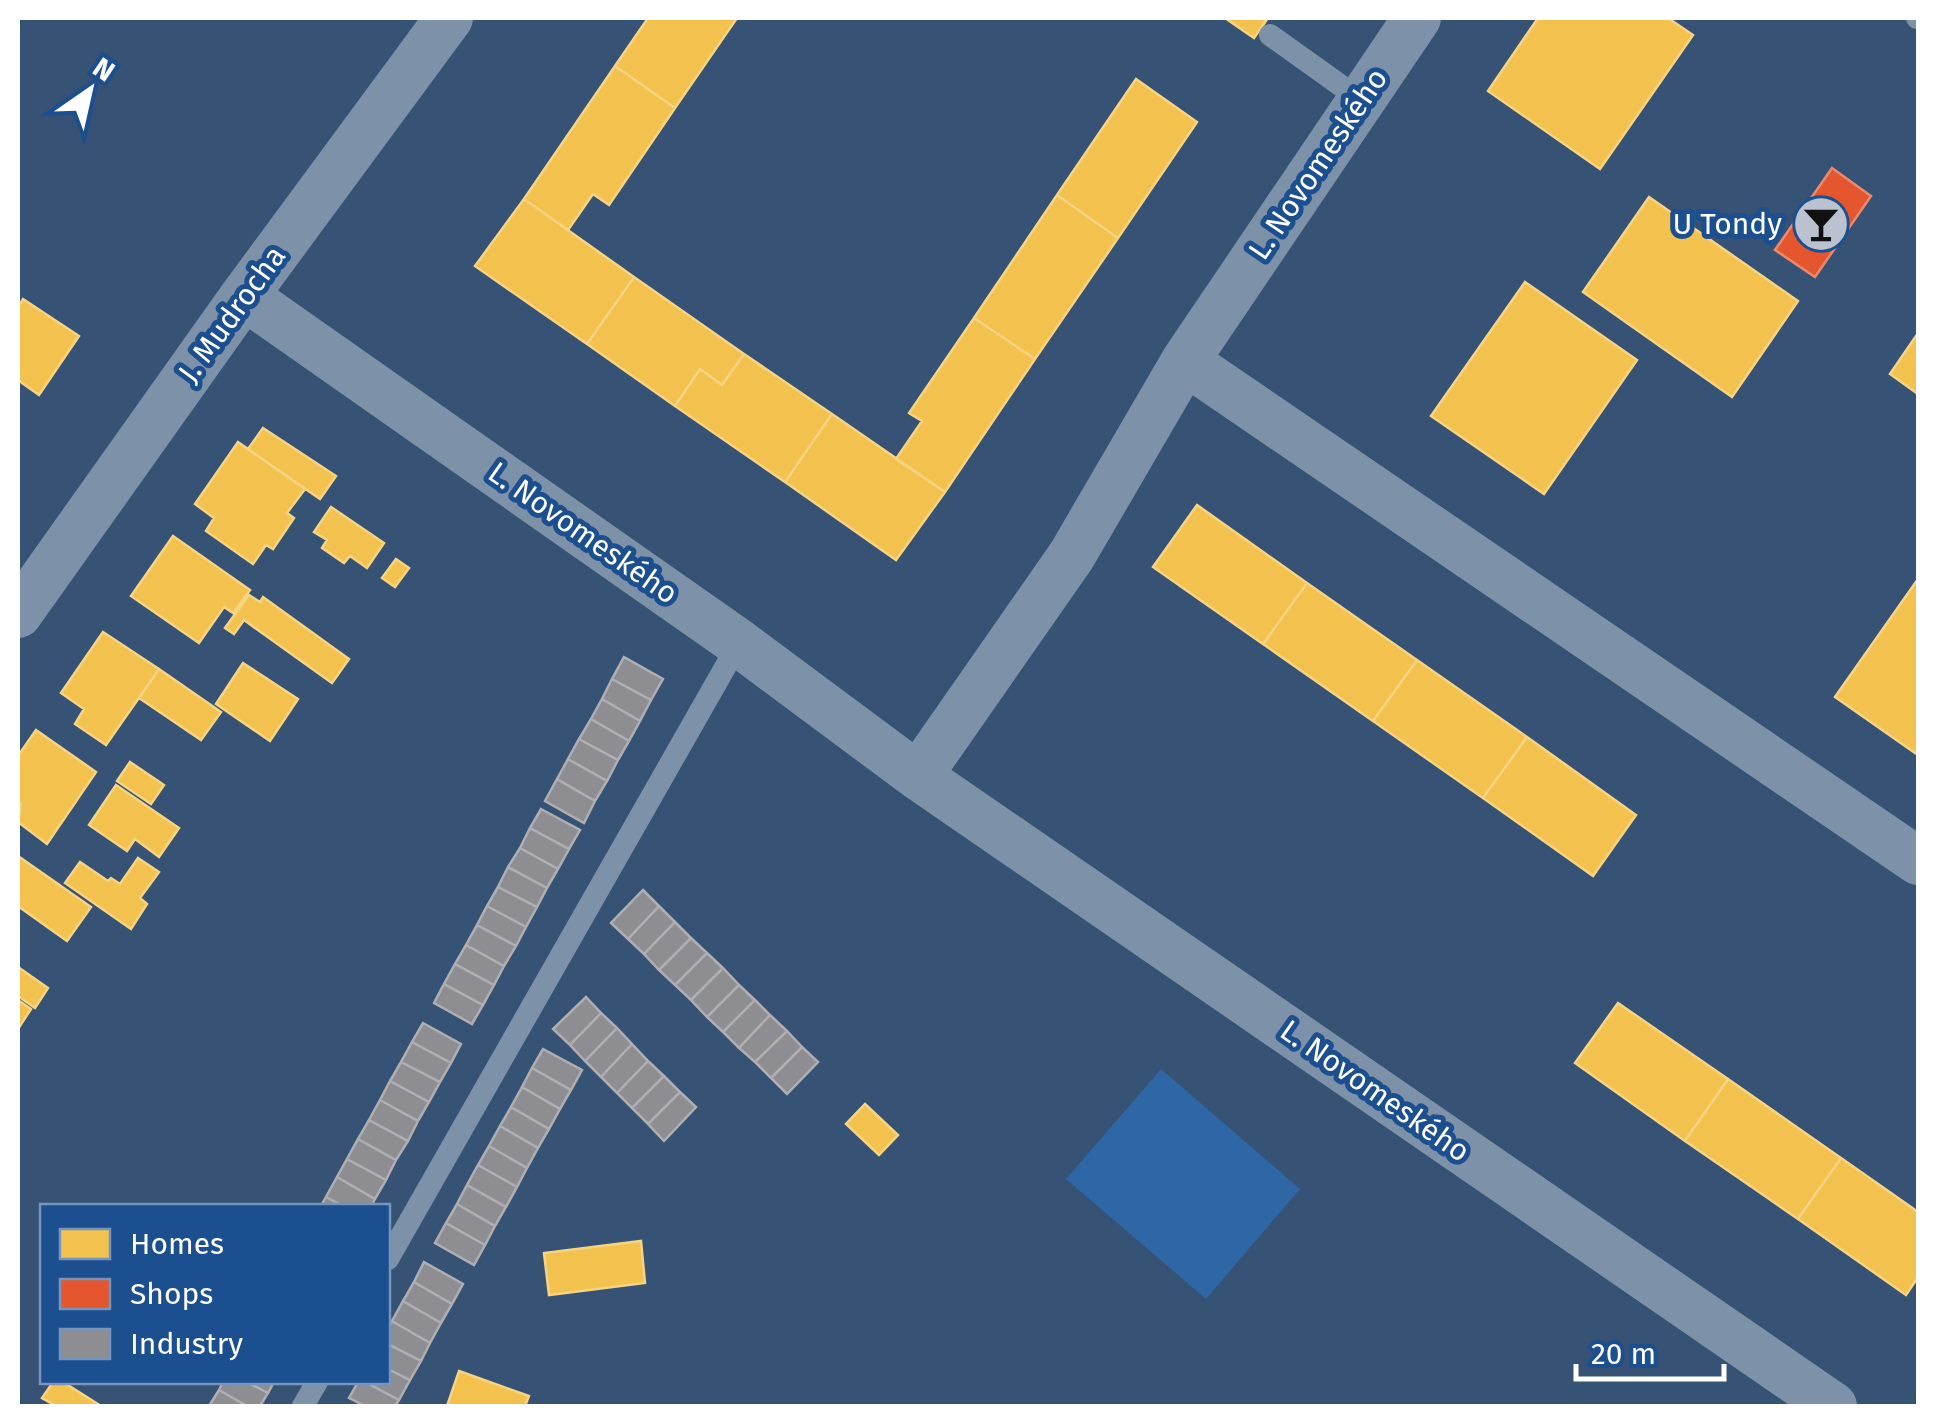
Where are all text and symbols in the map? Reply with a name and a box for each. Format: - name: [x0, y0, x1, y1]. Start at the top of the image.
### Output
- north arrow: [40, 40, 140, 140]
- text: N: [87, 51, 121, 89]
- street label: L. Novomeského: [1241, 62, 1395, 266]
- bar icon: U Tondy: [1791, 194, 1851, 254]
- place label: U Tondy: [1673, 206, 1782, 242]
- street label: J. Mudrocha: [171, 239, 293, 389]
- street label: L. Novomeského: [481, 454, 685, 612]
- street label: L. Novomeského: [1273, 1012, 1477, 1170]
- legend: [40, 1204, 390, 1384]
- text: Homes: [130, 1226, 224, 1262]
- text: Shops: [130, 1276, 213, 1312]
- scale bar: [1576, 1319, 1724, 1381]
- text: Industry: [130, 1326, 243, 1362]
- text: 20 m: [1591, 1336, 1656, 1372]

